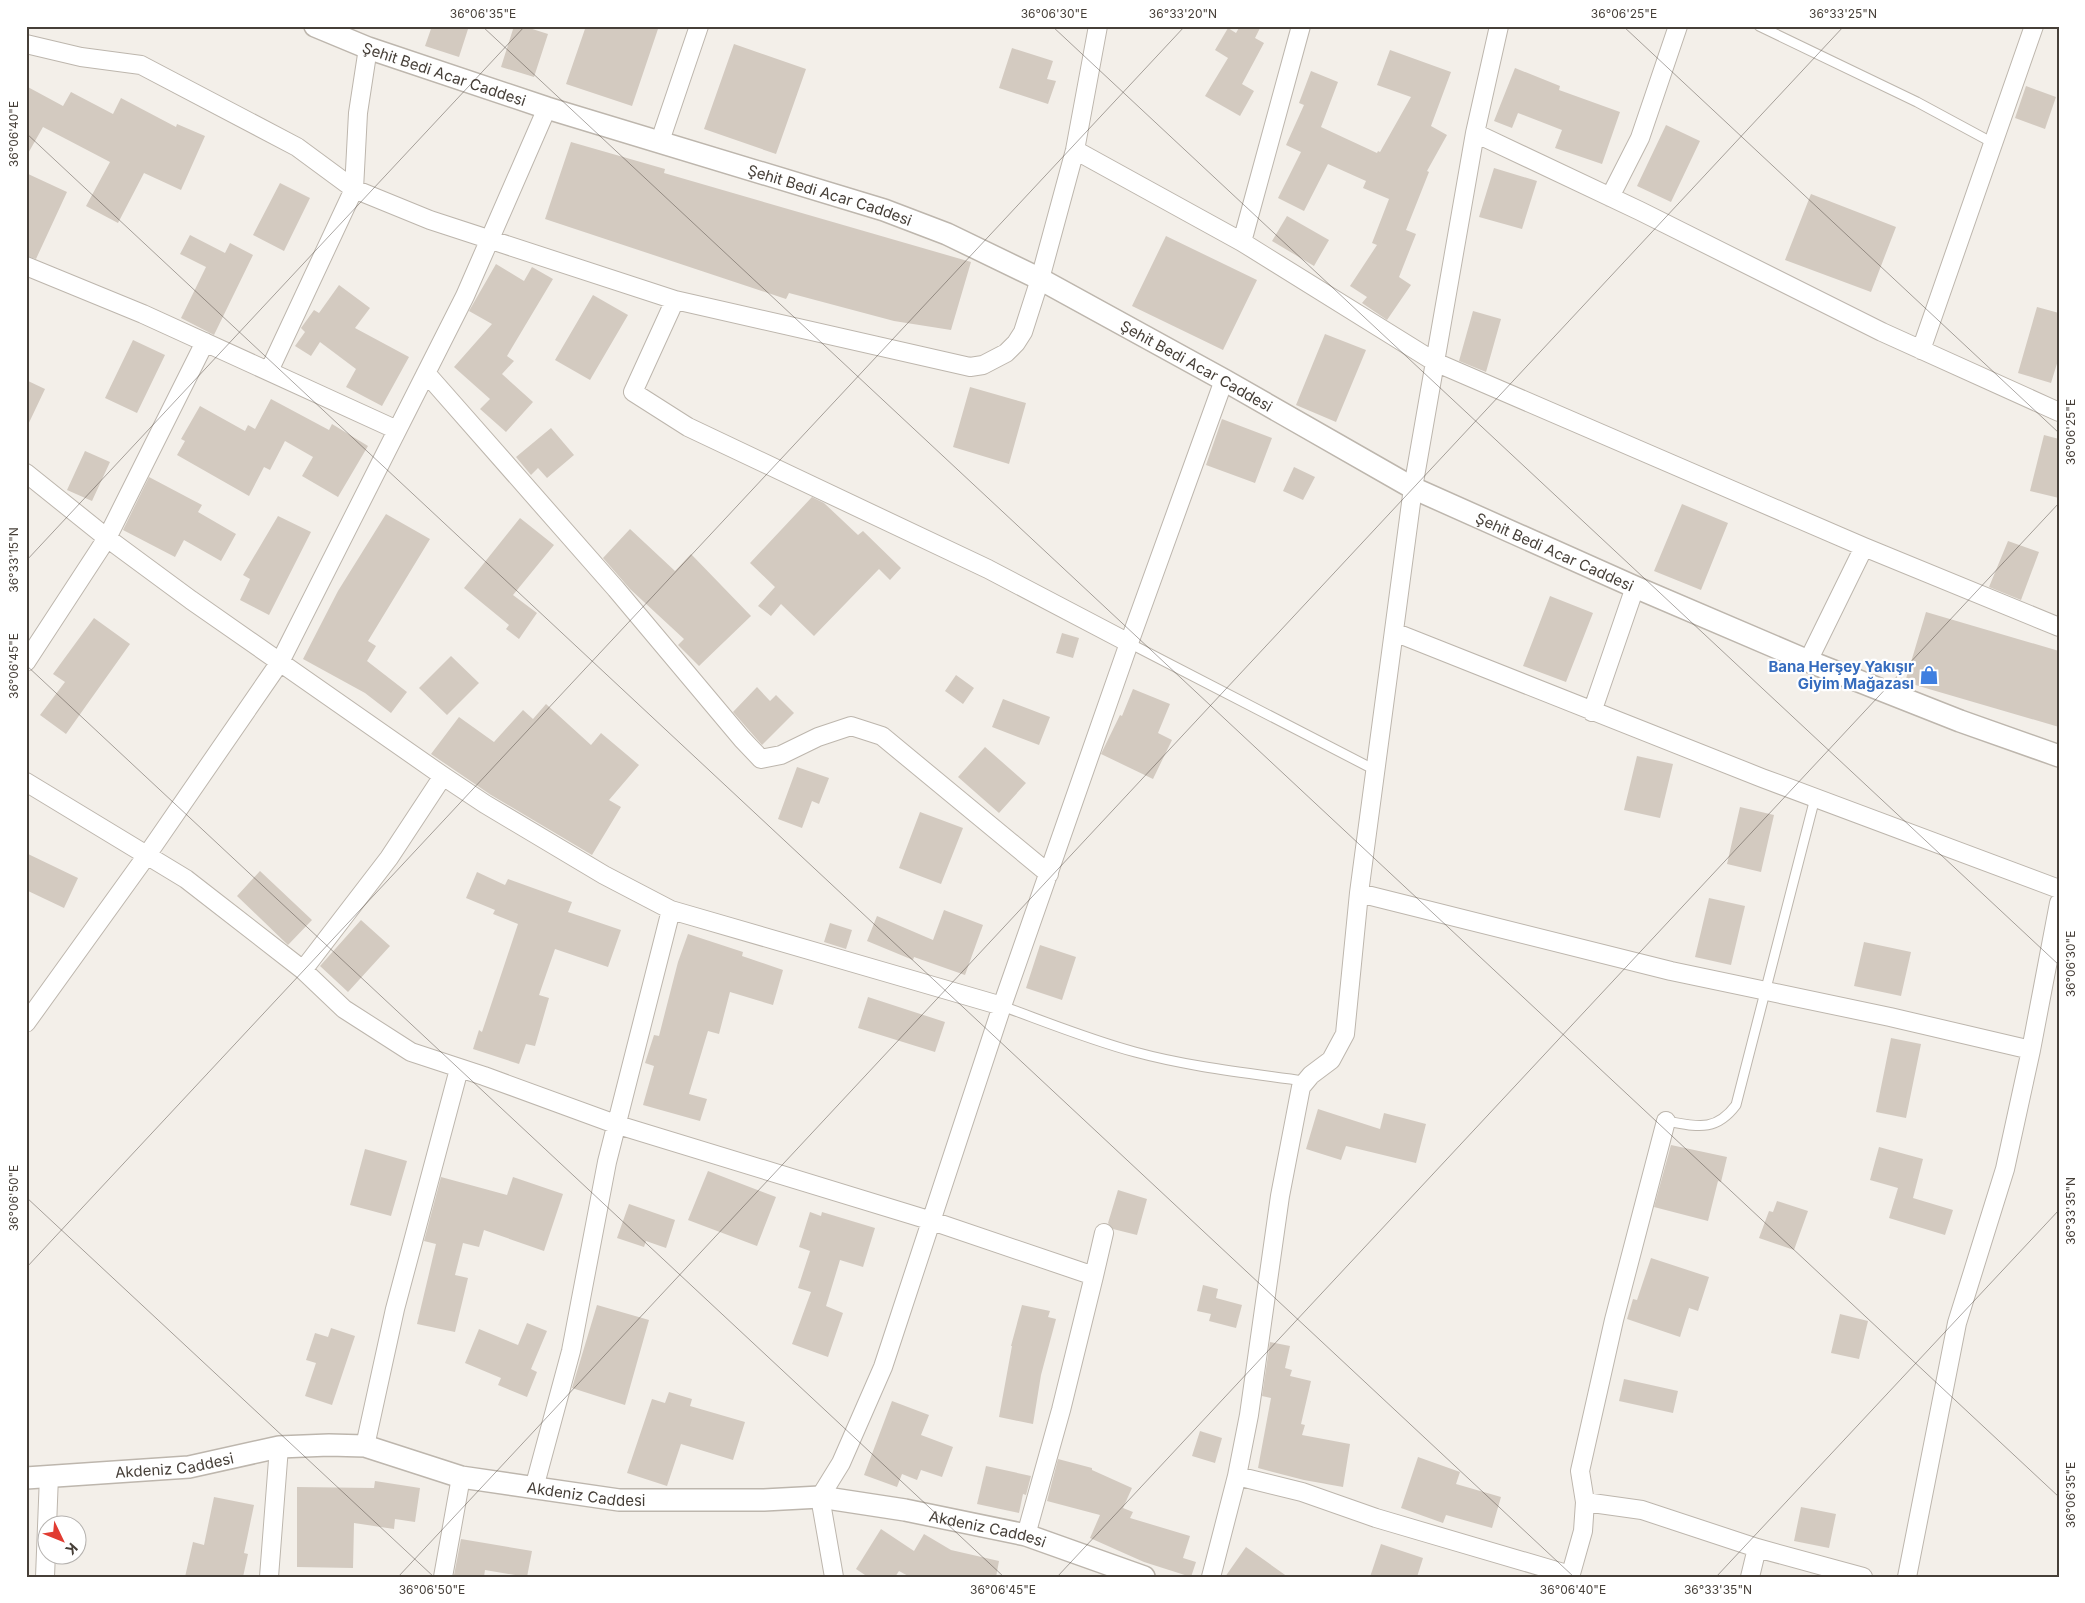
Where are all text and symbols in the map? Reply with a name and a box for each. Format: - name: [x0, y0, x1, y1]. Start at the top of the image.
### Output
- text: 36°06'35"E: [450, 6, 516, 21]
- text: 36°06'30"E: [1021, 6, 1087, 21]
- text: 36°33'20"N: [1149, 6, 1217, 21]
- text: 36°06'25"E: [1591, 6, 1657, 21]
- text: 36°33'25"N: [1809, 6, 1877, 21]
- street label: Şehit Bedi Acar Caddesi: [360, 37, 529, 110]
- text: 36°06'40"E: [6, 101, 21, 167]
- street label: Şehit Bedi Acar Caddesi: [745, 160, 915, 229]
- street label: Şehit Bedi Acar Caddesi: [1117, 316, 1276, 415]
- text: 36°06'25"E: [2063, 399, 2078, 465]
- street label: Şehit Bedi Acar Caddesi: [1473, 508, 1637, 595]
- text: 36°33'15"N: [6, 527, 21, 593]
- text: 36°06'45"E: [6, 633, 21, 699]
- place label: Bana Herşey Yakışır Giyim Mağazası: [1768, 657, 1914, 693]
- shop icon: Bana Herşey Yakışır Giyim Mağazası: [1918, 664, 1940, 686]
- text: 36°06'30"E: [2063, 931, 2078, 997]
- text: 36°06'50"E: [6, 1165, 21, 1231]
- text: 36°33'35"N: [2063, 1177, 2078, 1245]
- street label: Akdeniz Caddesi: [114, 1448, 235, 1481]
- text: 36°06'35"E: [2063, 1462, 2078, 1528]
- street label: Akdeniz Caddesi: [526, 1477, 645, 1510]
- street label: Akdeniz Caddesi: [928, 1506, 1049, 1551]
- north arrow: [38, 1516, 88, 1566]
- text: K: [62, 1540, 82, 1559]
- text: 36°06'50"E: [399, 1582, 465, 1597]
- text: 36°06'45"E: [970, 1582, 1036, 1597]
- text: 36°06'40"E: [1540, 1582, 1606, 1597]
- text: 36°33'35"N: [1684, 1582, 1752, 1597]

